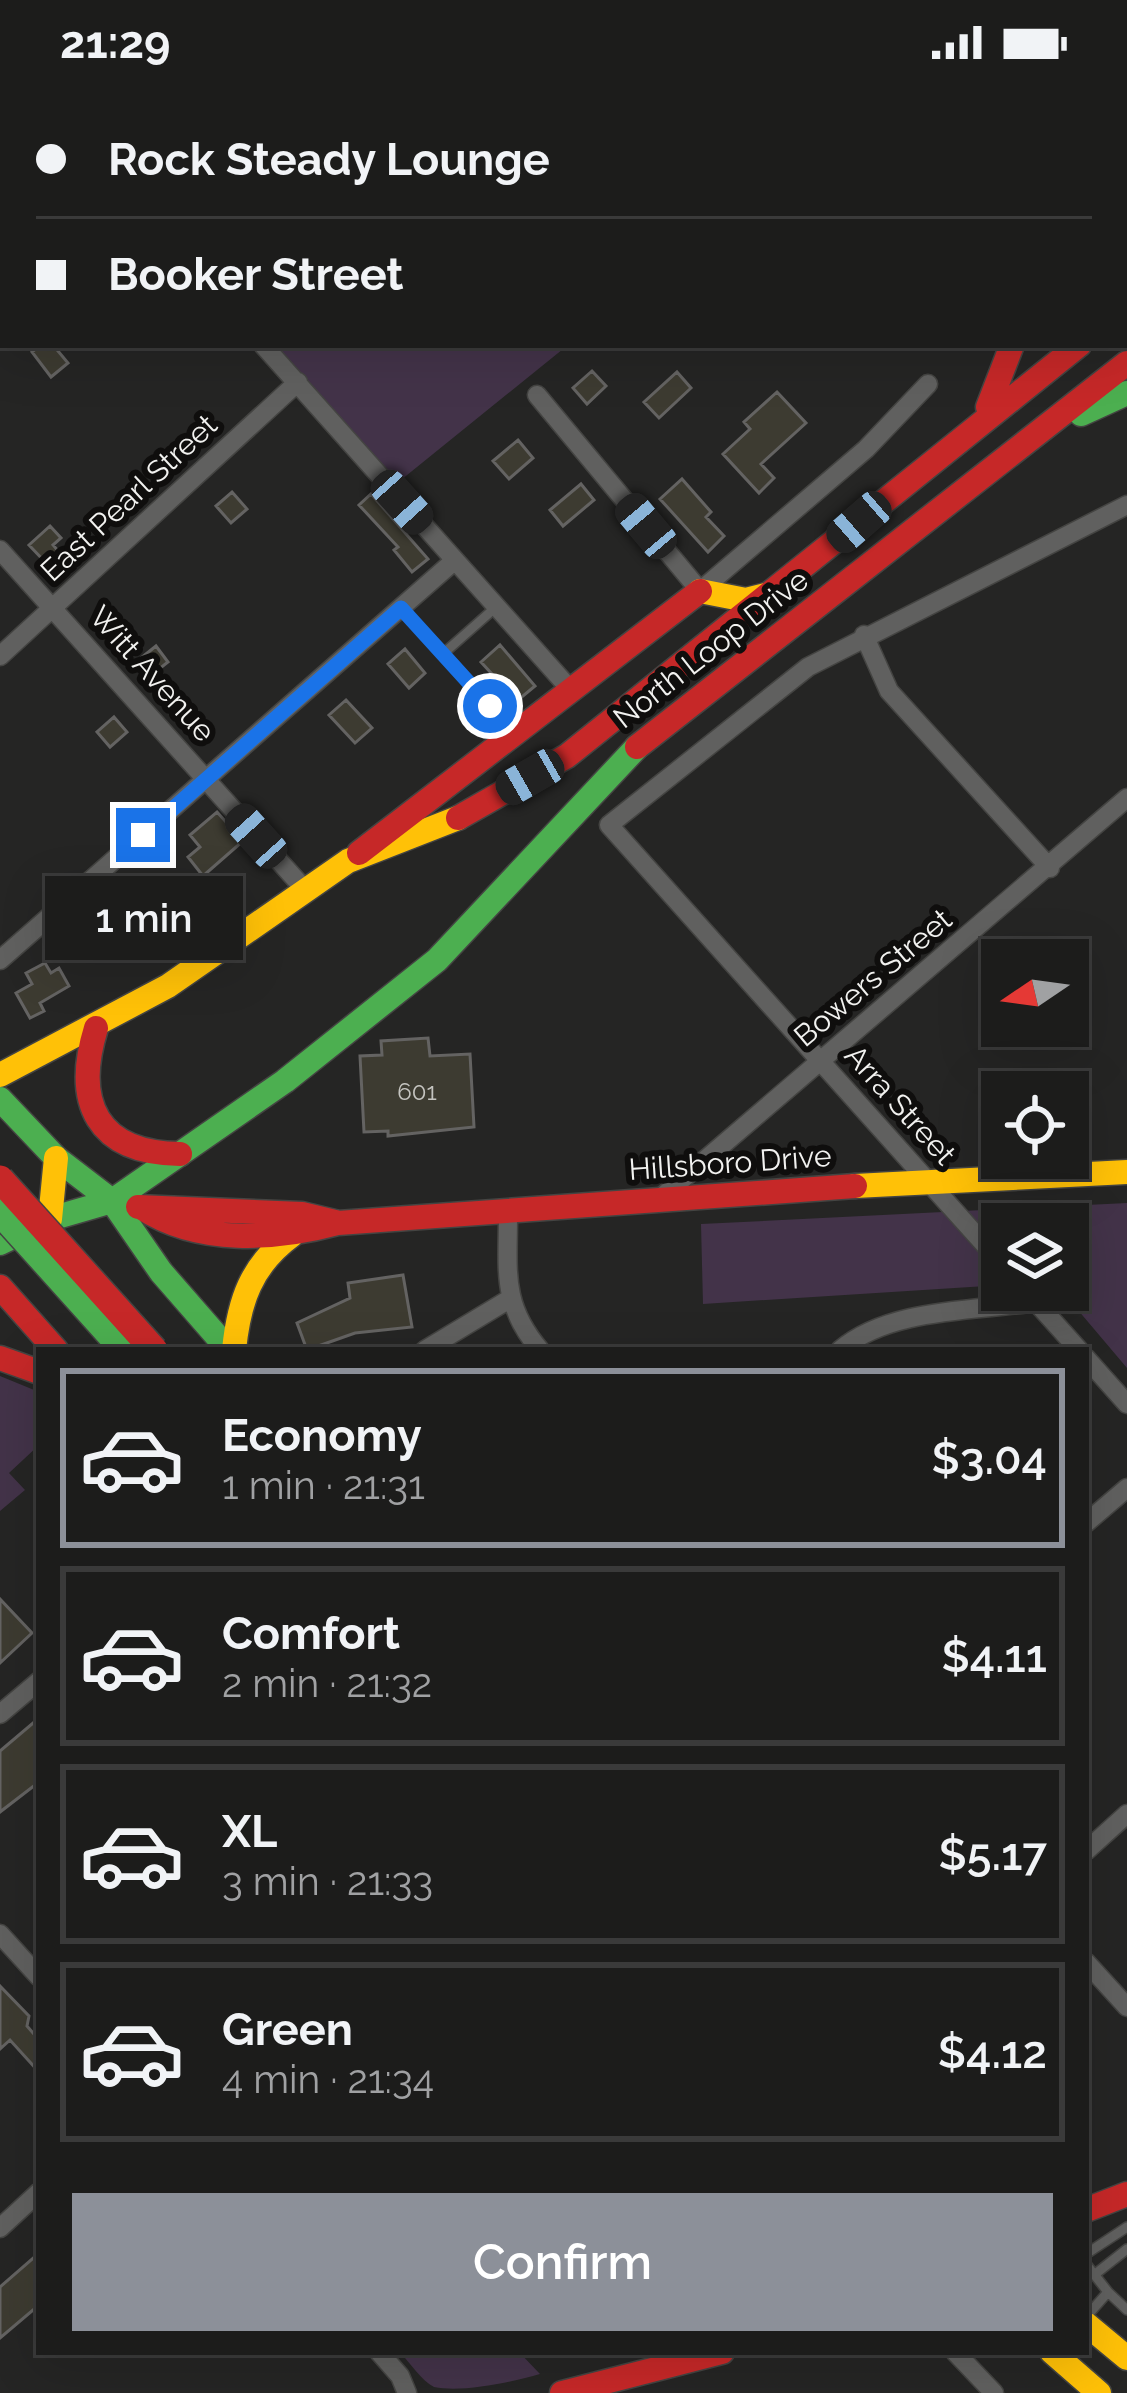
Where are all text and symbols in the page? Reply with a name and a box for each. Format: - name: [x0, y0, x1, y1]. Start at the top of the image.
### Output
- text: 21:29: [60, 16, 171, 69]
- text: Rock Steady Lounge: [108, 133, 550, 186]
- text: Booker Street: [108, 248, 404, 301]
- street label: East Pearl Street: [33, 407, 224, 588]
- car: [365, 463, 439, 541]
- car: [820, 485, 898, 559]
- car: [609, 487, 683, 565]
- street label: North Loop Drive: [607, 562, 815, 735]
- street label: Witt Avenue: [82, 599, 222, 749]
- route start: [463, 679, 517, 733]
- car: [490, 743, 570, 811]
- car: [219, 797, 293, 875]
- route end: [116, 808, 170, 862]
- callout: 1 min: [44, 877, 242, 961]
- text: 1 min: [96, 895, 192, 941]
- street label: Bowers Street: [787, 902, 958, 1054]
- north arrow: [981, 939, 1089, 1047]
- map controls: [981, 939, 1089, 1311]
- street label: Arra Street: [838, 1038, 963, 1172]
- button: locate: [981, 1071, 1089, 1179]
- house number: 601: [397, 1077, 437, 1106]
- street label: Hillsboro Drive: [627, 1138, 832, 1187]
- button: layers: [981, 1203, 1089, 1311]
- icon: car: [78, 1404, 186, 1512]
- text: Economy: [222, 1409, 422, 1462]
- text: $3.04: [932, 1432, 1047, 1485]
- text: 1 min · 21:31: [222, 1462, 425, 1508]
- icon: car: [78, 1602, 186, 1710]
- text: Comfort: [222, 1607, 400, 1660]
- text: $4.11: [941, 1630, 1047, 1683]
- text: 2 min · 21:32: [222, 1660, 432, 1706]
- icon: car: [78, 1800, 186, 1908]
- text: XL: [222, 1805, 277, 1858]
- text: $5.17: [939, 1828, 1047, 1881]
- text: 3 min · 21:33: [222, 1858, 433, 1904]
- icon: car: [78, 1998, 186, 2106]
- text: Green: [222, 2003, 353, 2056]
- text: $4.12: [938, 2026, 1047, 2079]
- text: 4 min · 21:34: [222, 2056, 434, 2102]
- button: Confirm: [72, 2193, 1053, 2331]

